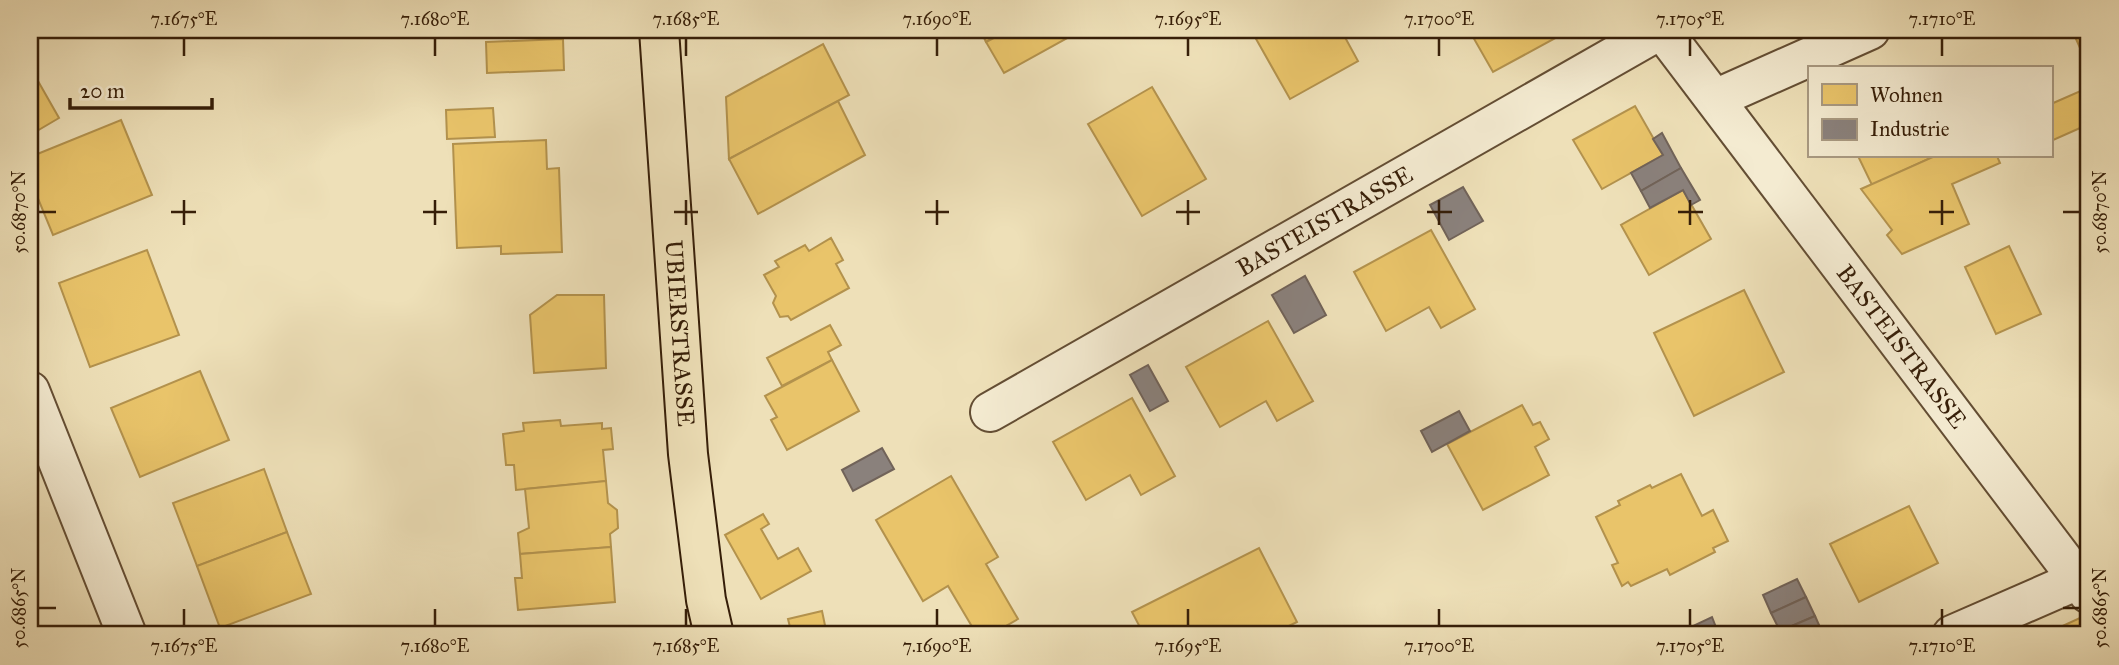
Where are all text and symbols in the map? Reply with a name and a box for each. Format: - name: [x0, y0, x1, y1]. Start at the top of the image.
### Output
- text: 7.1675°E: [151, 8, 217, 30]
- text: 7.1680°E: [401, 8, 470, 30]
- text: 7.1685°E: [653, 8, 719, 30]
- text: 7.1690°E: [903, 8, 972, 30]
- text: 7.1695°E: [1155, 8, 1222, 30]
- text: 7.1700°E: [1404, 8, 1474, 30]
- text: 7.1705°E: [1656, 8, 1724, 30]
- text: 7.1710°E: [1909, 8, 1975, 30]
- scale bar: [70, 66, 212, 110]
- legend: [1808, 66, 2052, 158]
- text: 20 m: [80, 78, 125, 104]
- text: Wohnen: [1870, 82, 1943, 108]
- text: Industrie: [1870, 116, 1950, 142]
- street label: BASTEISTRASSE: [1231, 159, 1418, 283]
- text: 50.6870°N: [8, 170, 30, 254]
- text: 50.6870°N: [2089, 170, 2111, 254]
- street label: UBIERSTRASSE: [658, 239, 701, 428]
- street label: BASTEISTRASSE: [1830, 259, 1973, 434]
- text: 50.6865°N: [8, 568, 30, 648]
- text: 50.6865°N: [2089, 568, 2111, 648]
- text: 7.1675°E: [151, 635, 217, 657]
- text: 7.1680°E: [401, 635, 470, 657]
- text: 7.1685°E: [653, 635, 719, 657]
- text: 7.1690°E: [903, 635, 972, 657]
- text: 7.1695°E: [1155, 635, 1222, 657]
- text: 7.1700°E: [1404, 635, 1474, 657]
- text: 7.1705°E: [1656, 635, 1724, 657]
- text: 7.1710°E: [1909, 635, 1975, 657]

